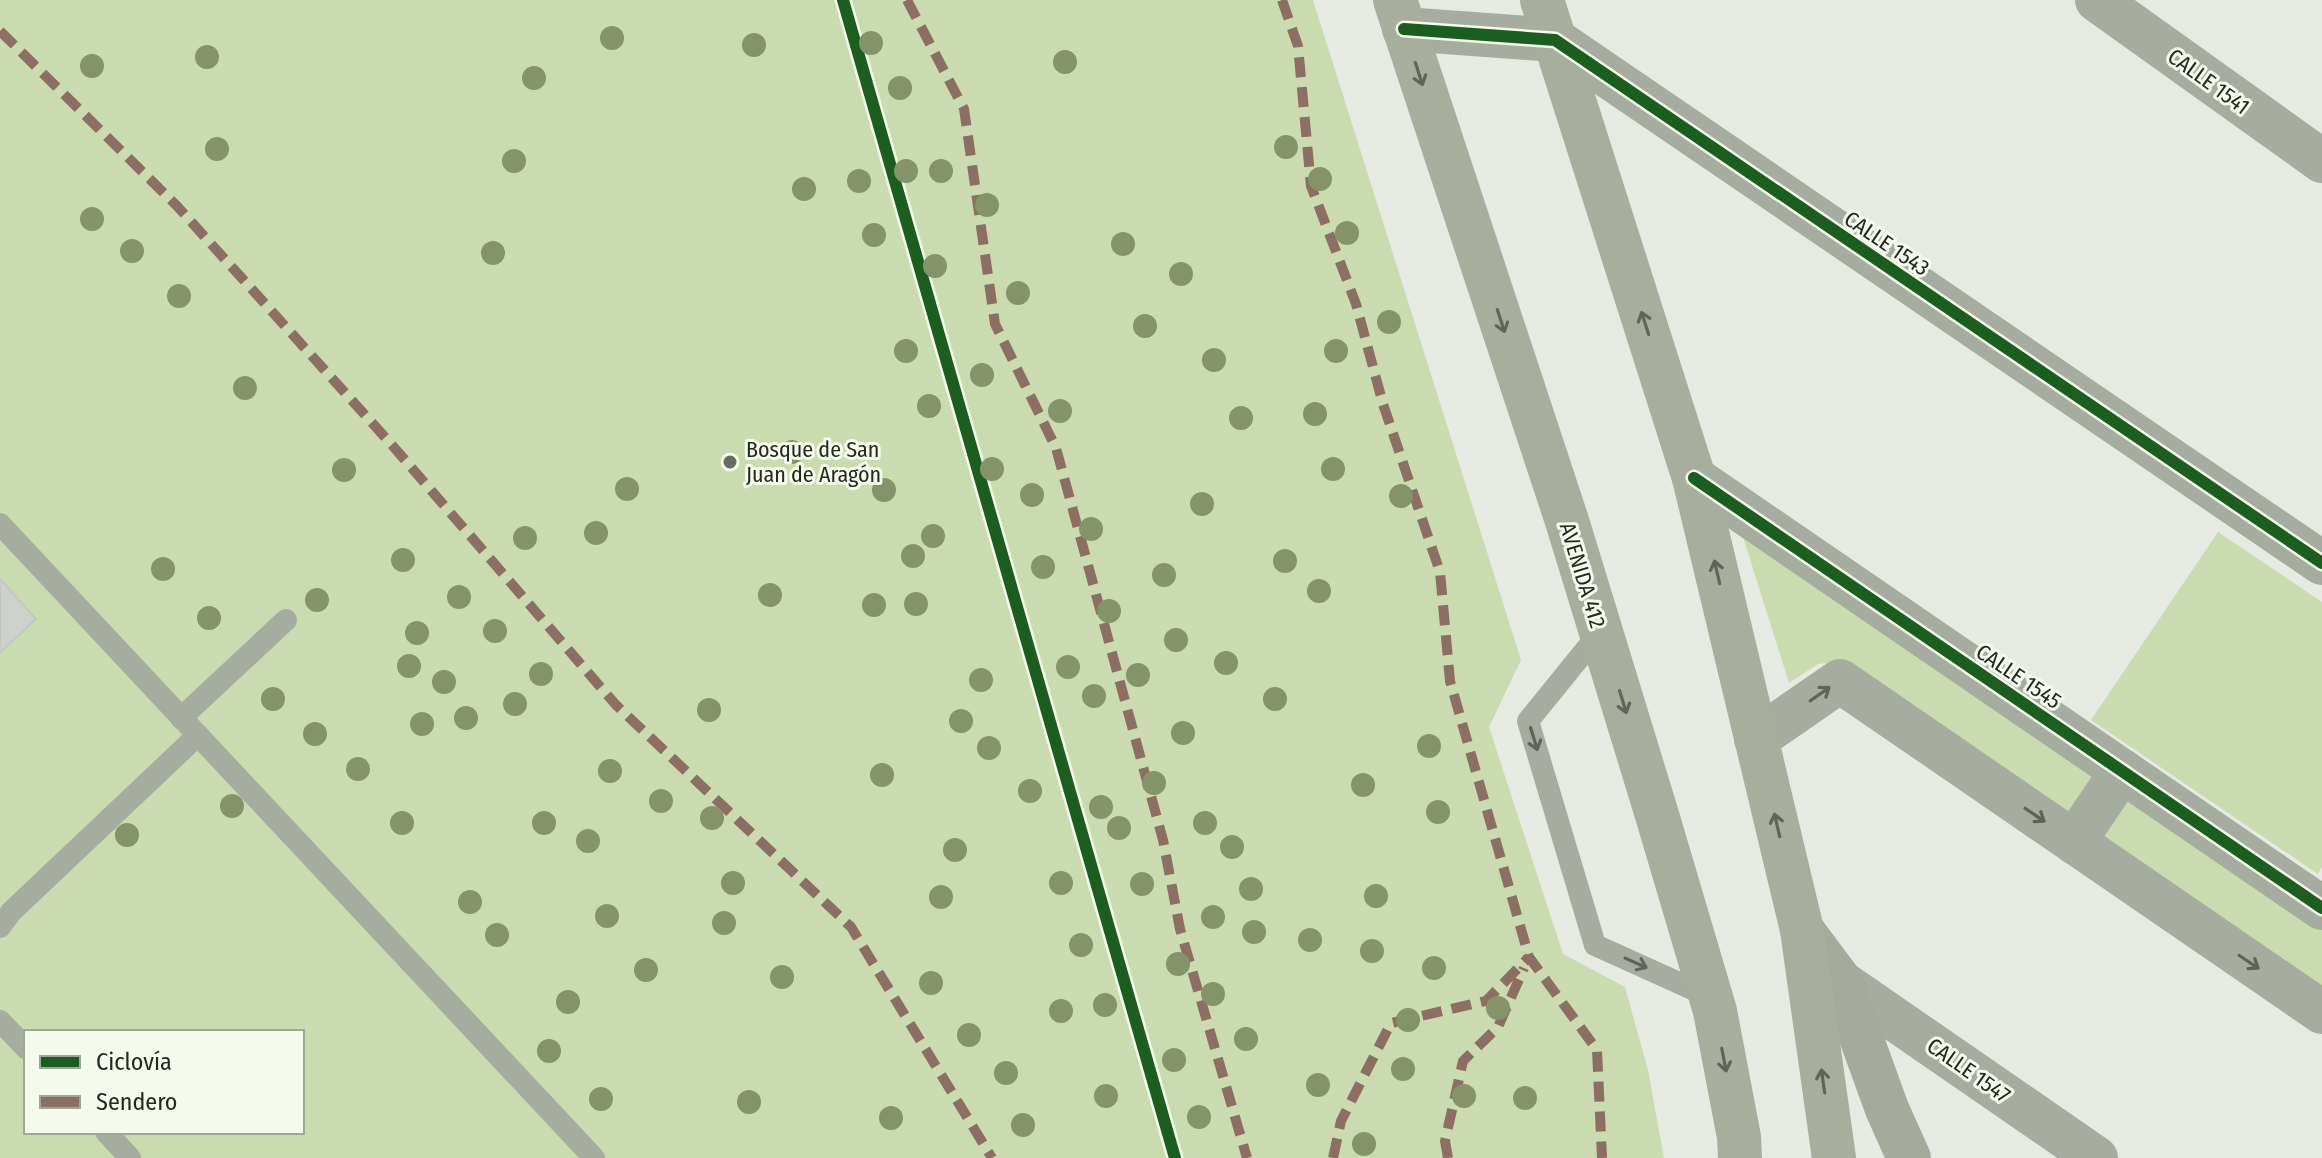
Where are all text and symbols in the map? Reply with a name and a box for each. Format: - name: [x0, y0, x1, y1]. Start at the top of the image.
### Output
- street label: CALLE 1541: [2163, 43, 2255, 120]
- one-way arrow: [1412, 62, 1427, 87]
- street label: CALLE 1543: [1839, 205, 1934, 282]
- one-way arrow: [1494, 308, 1509, 333]
- one-way arrow: [1636, 310, 1651, 335]
- place label: Bosque de San Juan de Aragón: [746, 436, 881, 488]
- marker: Bosque de San Juan de Aragón: [721, 453, 739, 471]
- street label: AVENIDA 412: [1554, 519, 1611, 631]
- one-way arrow: [1708, 560, 1723, 586]
- street label: CALLE 1545: [1971, 638, 2066, 715]
- one-way arrow: [1809, 686, 1831, 702]
- one-way arrow: [1616, 689, 1631, 714]
- one-way arrow: [1527, 725, 1542, 751]
- one-way arrow: [2023, 807, 2045, 823]
- one-way arrow: [1769, 813, 1784, 839]
- one-way arrow: [2237, 954, 2260, 970]
- one-way arrow: [1623, 957, 1648, 972]
- legend: [24, 1030, 304, 1134]
- street label: CALLE 1547: [1922, 1032, 2016, 1109]
- one-way arrow: [1717, 1046, 1732, 1072]
- text: Ciclovía: [96, 1048, 172, 1076]
- one-way arrow: [1815, 1069, 1830, 1094]
- text: Sendero: [96, 1088, 177, 1116]

